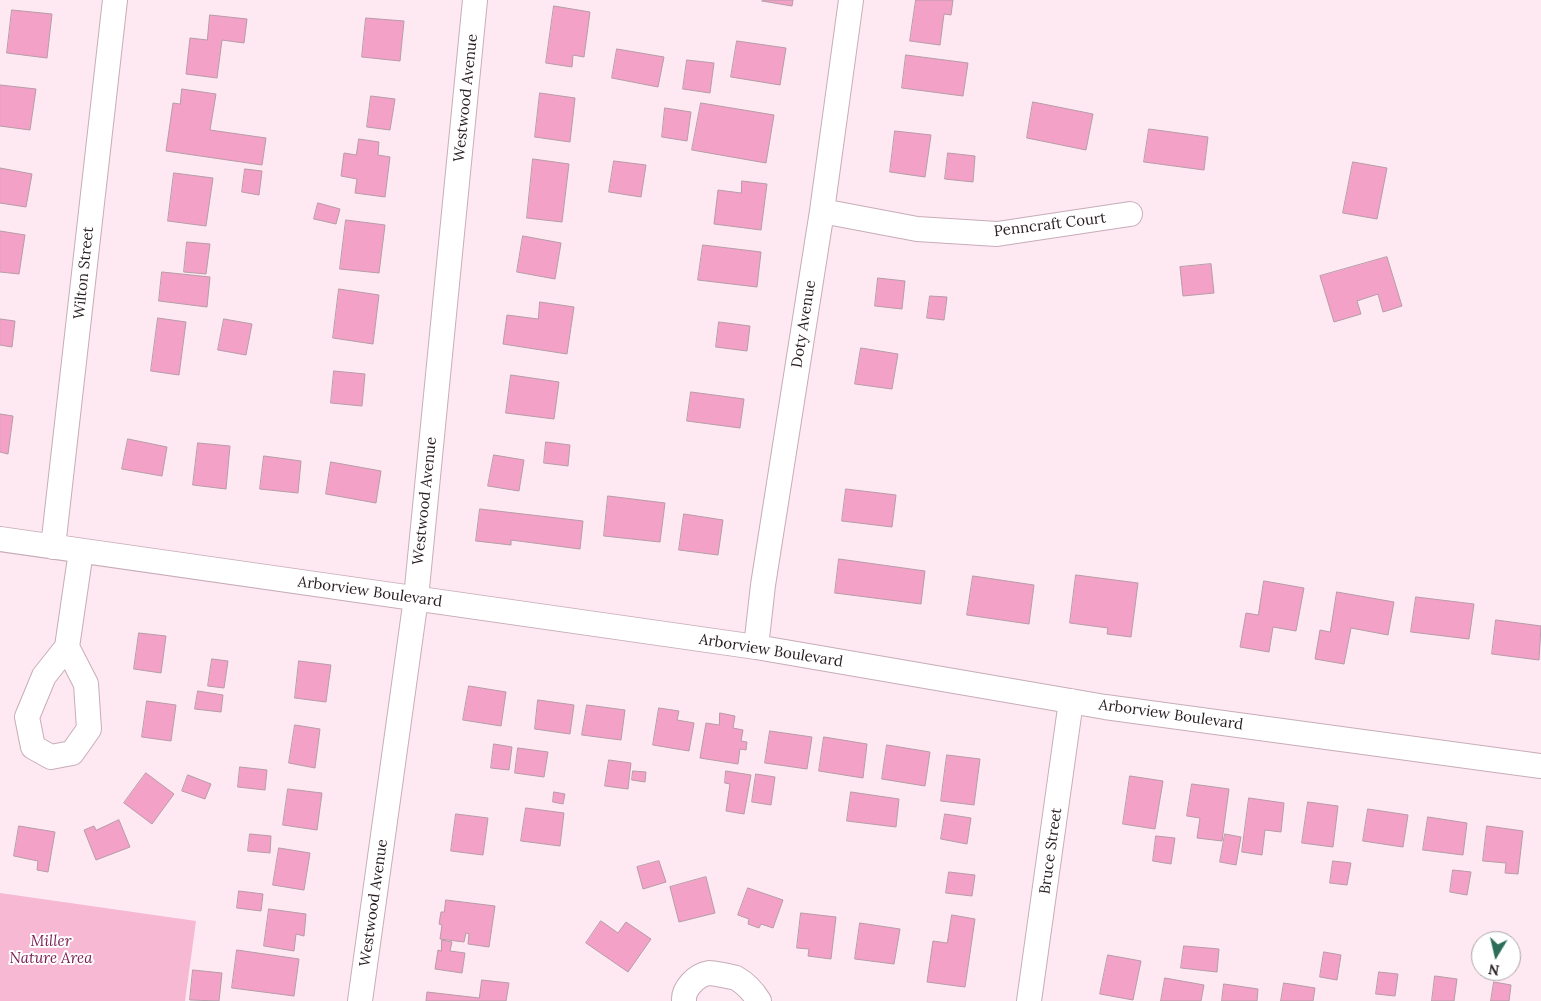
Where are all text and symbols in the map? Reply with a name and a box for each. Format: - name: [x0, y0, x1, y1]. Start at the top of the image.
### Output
- street label: Westwood Avenue: [450, 33, 482, 163]
- street label: Penncraft Court: [993, 209, 1107, 241]
- street label: Wilton Street: [70, 226, 98, 320]
- street label: Doty Avenue: [788, 279, 820, 369]
- street label: Westwood Avenue: [409, 436, 441, 566]
- street label: Arborview Boulevard: [297, 573, 443, 611]
- street label: Arborview Boulevard: [698, 631, 844, 671]
- street label: Arborview Boulevard: [1098, 696, 1244, 734]
- street label: Bruce Street: [1036, 807, 1066, 895]
- street label: Westwood Avenue: [356, 838, 392, 968]
- north arrow: [1471, 931, 1521, 981]
- park label: Miller Nature Area: [10, 933, 92, 968]
- text: N: [1487, 960, 1501, 980]

